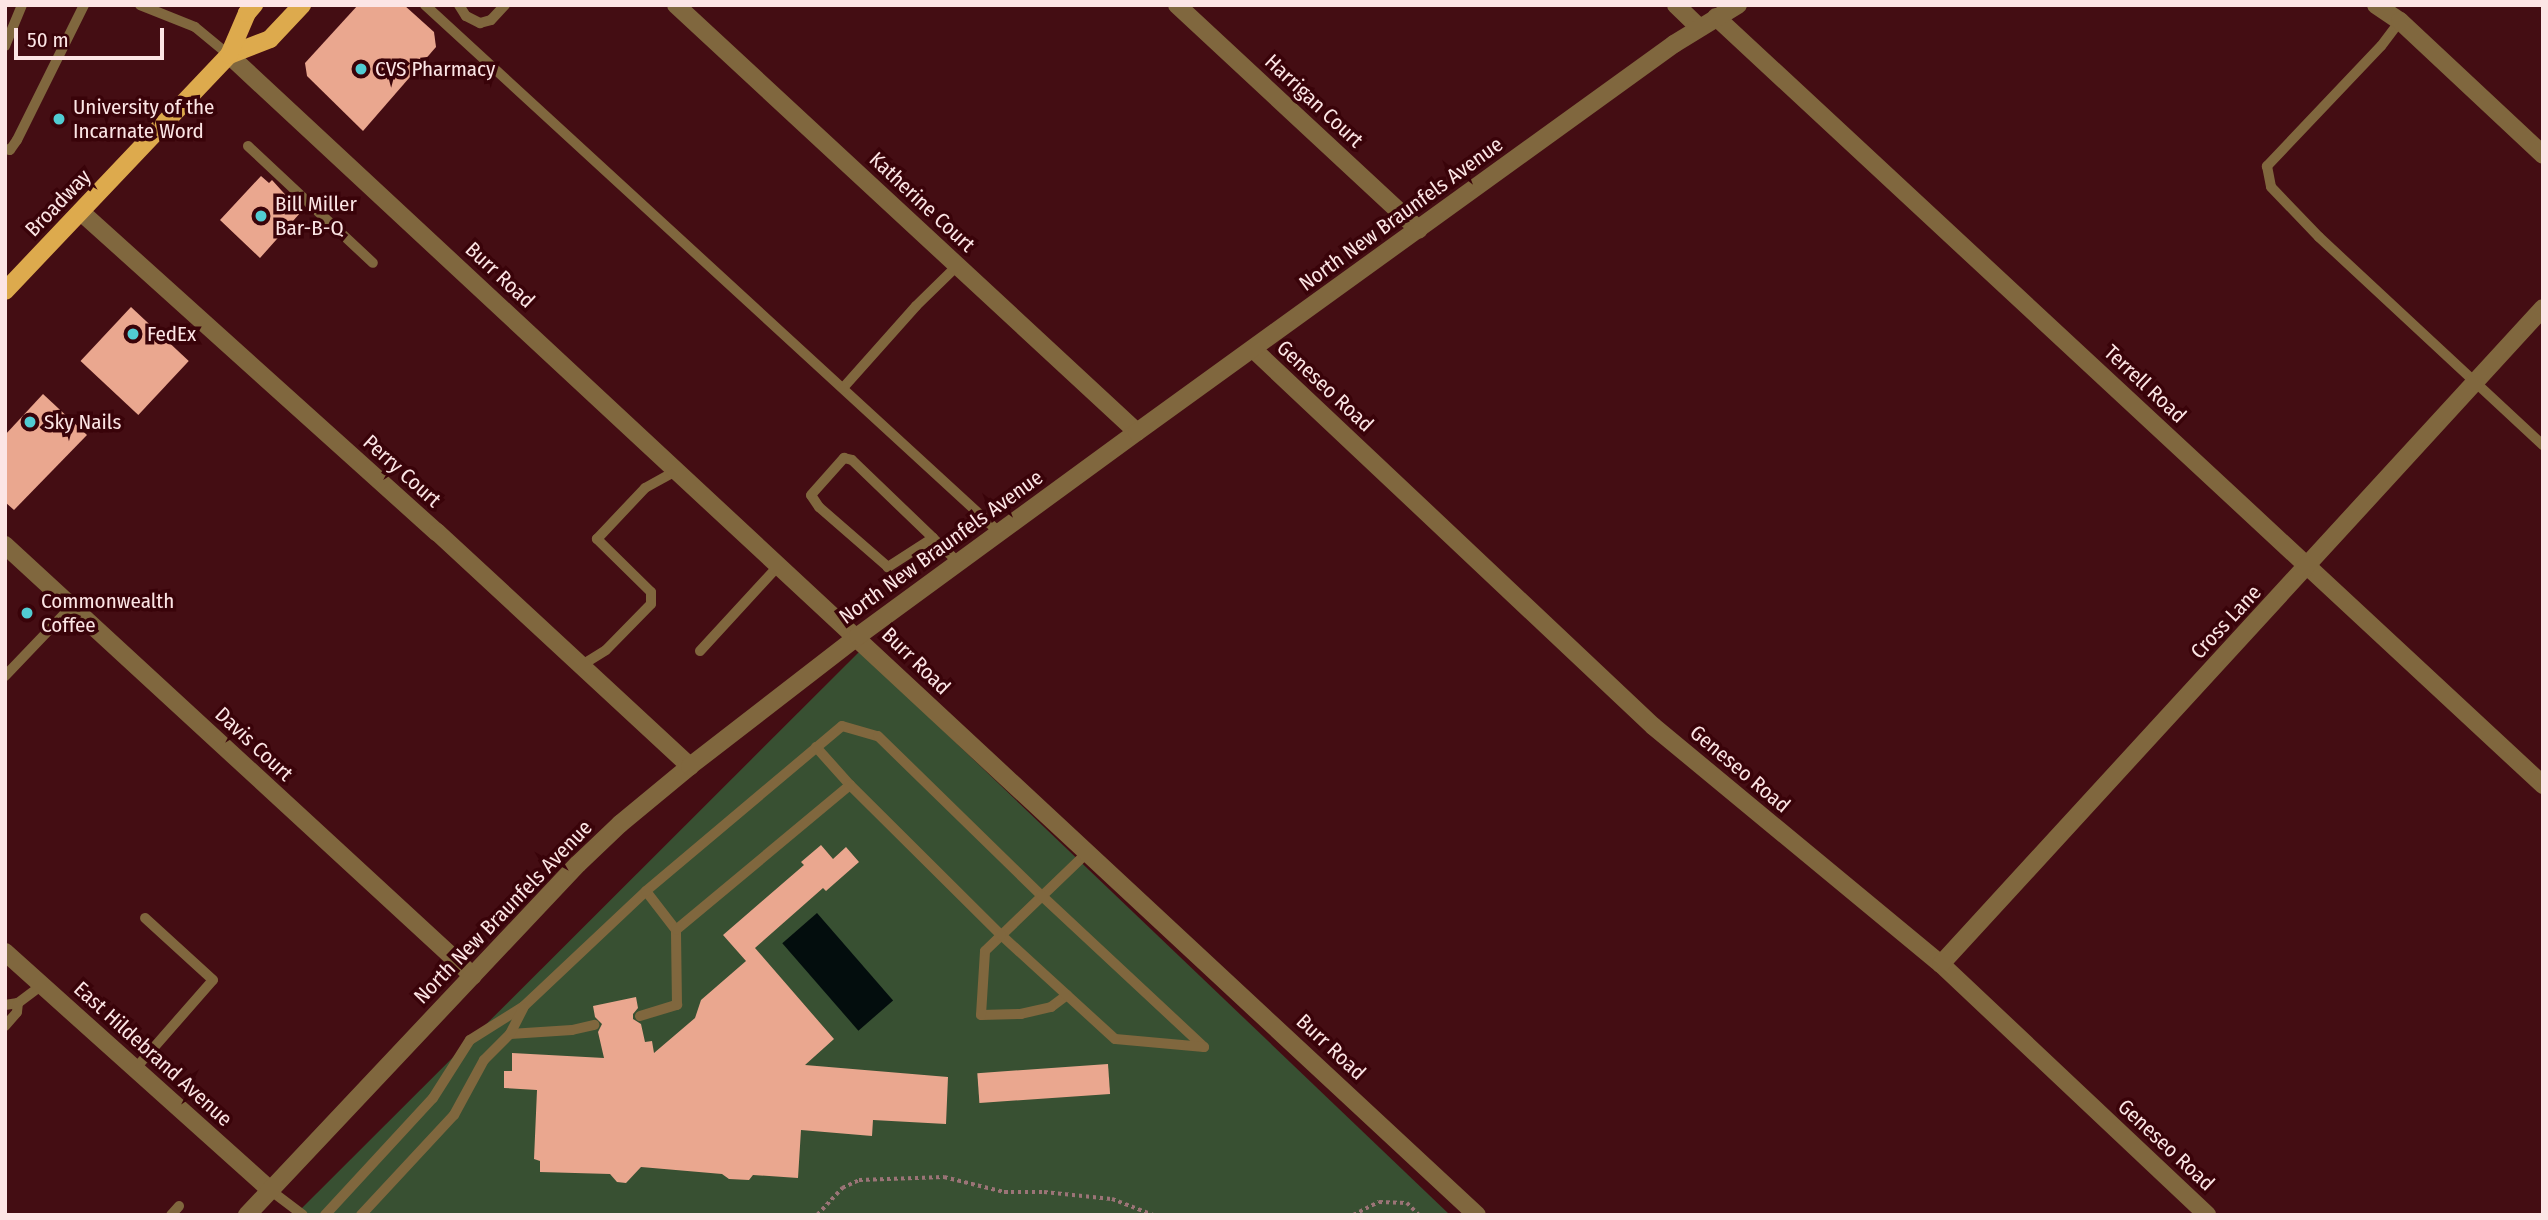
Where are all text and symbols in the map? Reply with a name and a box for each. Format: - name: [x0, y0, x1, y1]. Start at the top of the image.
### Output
- scale bar: [18, 14, 168, 58]
- text: 50 m: [27, 27, 69, 53]
- street label: Harrigan Court: [1260, 49, 1368, 153]
- place label: CVS Pharmacy: [375, 56, 495, 82]
- marker: CVS Pharmacy: [353, 61, 369, 77]
- place label: University of the Incarnate Word: [73, 94, 214, 144]
- marker: University of the Incarnate Word: [51, 111, 67, 127]
- street label: North New Braunfels Avenue: [1294, 132, 1508, 296]
- street label: Katherine Court: [864, 147, 980, 257]
- street label: Broadway: [20, 164, 96, 242]
- place label: Bill Miller Bar-B-Q: [275, 191, 357, 241]
- marker: Bill Miller Bar-B-Q: [253, 208, 269, 224]
- street label: Burr Road: [460, 237, 540, 313]
- place label: FedEx: [147, 321, 196, 347]
- marker: FedEx: [125, 326, 141, 342]
- street label: Geneseo Road: [1272, 335, 1378, 437]
- street label: Terrell Road: [2099, 340, 2191, 428]
- place label: Sky Nails: [44, 409, 121, 435]
- marker: Sky Nails: [22, 414, 38, 430]
- street label: Perry Court: [358, 429, 446, 513]
- street label: North New Braunfels Avenue: [834, 465, 1048, 629]
- street label: Cross Lane: [2186, 580, 2266, 664]
- place label: Commonwealth Coffee: [41, 588, 174, 638]
- marker: Commonwealth Coffee: [19, 605, 35, 621]
- street label: Burr Road: [876, 622, 956, 700]
- street label: Davis Court: [210, 702, 298, 786]
- street label: Geneseo Road: [1685, 720, 1795, 818]
- street label: North New Braunfels Avenue: [409, 815, 597, 1009]
- street label: East Hildebrand Avenue: [69, 976, 237, 1132]
- street label: Burr Road: [1291, 1009, 1371, 1085]
- street label: Geneseo Road: [2113, 1094, 2219, 1196]

